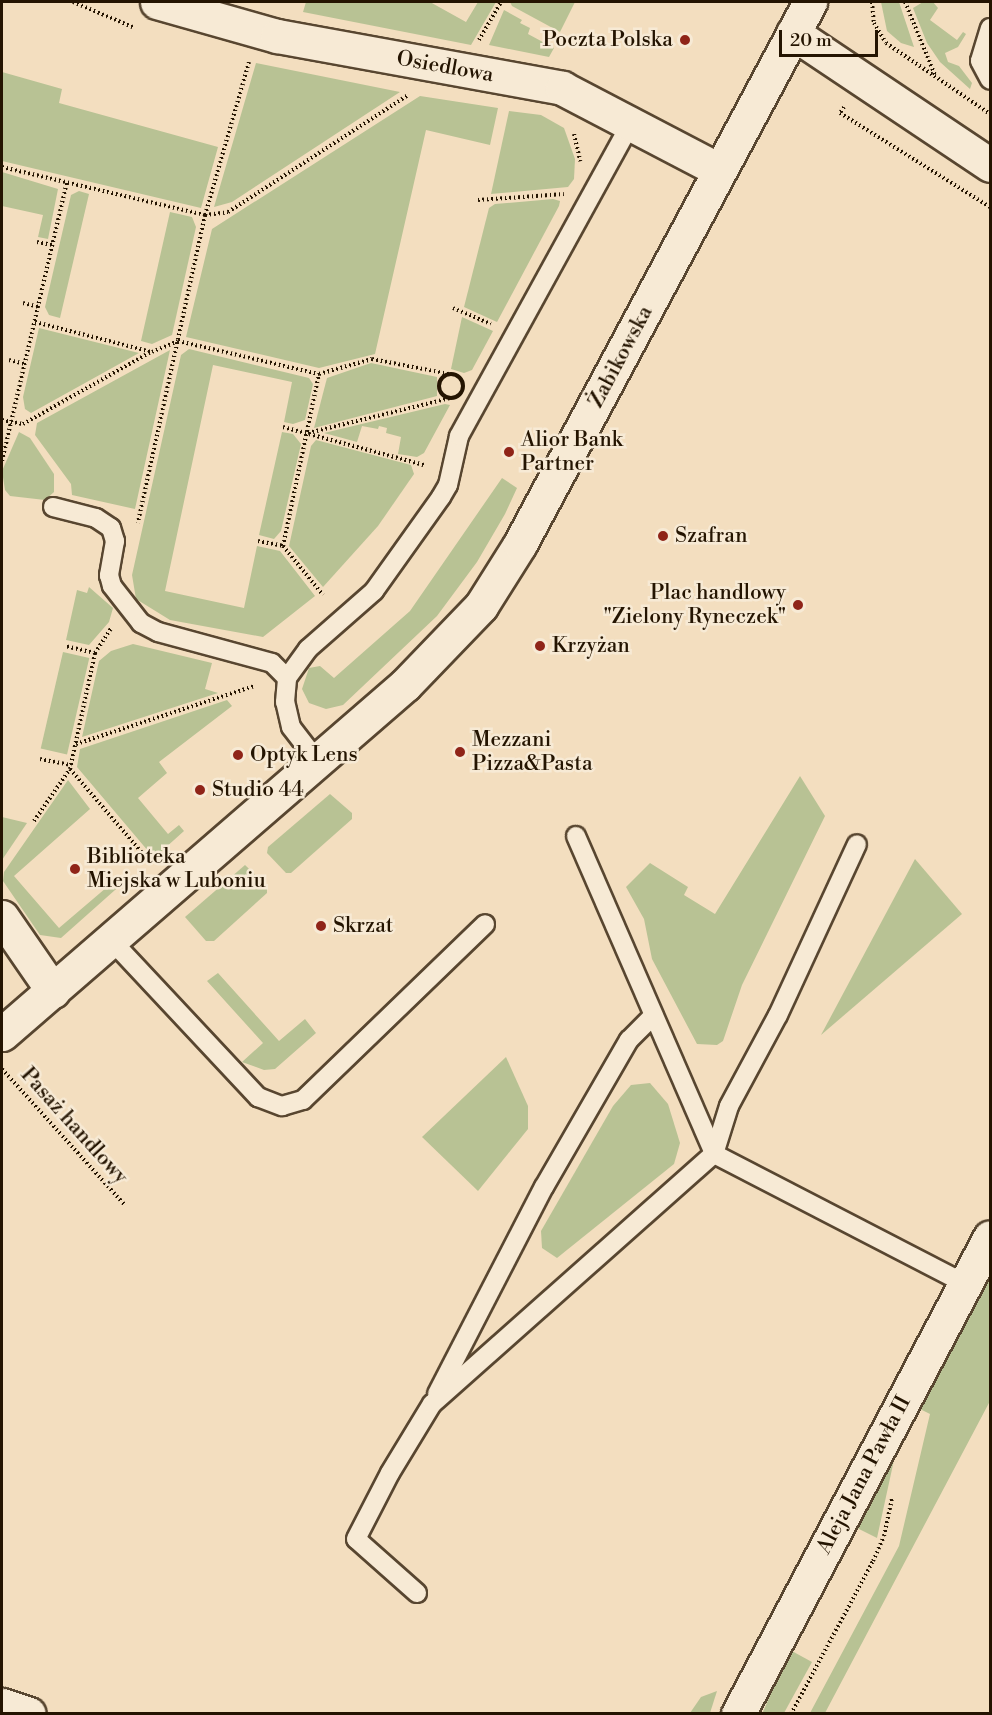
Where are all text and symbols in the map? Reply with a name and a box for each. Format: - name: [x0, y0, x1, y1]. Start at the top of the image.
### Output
- scale bar: [782, 18, 881, 56]
- place label: Poczta Polska: [542, 27, 673, 53]
- text: 20 m: [790, 29, 832, 52]
- marker: Poczta Polska: [678, 33, 692, 47]
- street label: Osiedlowa: [395, 46, 495, 88]
- street label: Żabikowska: [584, 302, 658, 412]
- place label: Alior Bank Partner: [521, 427, 623, 477]
- marker: Alior Bank Partner: [502, 445, 516, 459]
- place label: Szafran: [675, 523, 747, 549]
- marker: Szafran: [656, 529, 670, 543]
- place label: Plac handlowy "Zielony Ryneczek": [603, 580, 786, 630]
- marker: Plac handlowy "Zielony Ryneczek": [791, 598, 805, 612]
- place label: Krzyżan: [552, 633, 630, 659]
- marker: Krzyżan: [533, 639, 547, 653]
- place label: Mezzani Pizza&Pasta: [472, 727, 593, 777]
- place label: Optyk Lens: [250, 742, 358, 768]
- marker: Mezzani Pizza&Pasta: [453, 745, 467, 759]
- marker: Optyk Lens: [231, 748, 245, 762]
- place label: Studio 44: [212, 777, 304, 803]
- marker: Studio 44: [193, 783, 207, 797]
- place label: Biblioteka Miejska w Luboniu: [87, 844, 266, 894]
- marker: Biblioteka Miejska w Luboniu: [68, 862, 82, 876]
- place label: Skrzat: [333, 913, 393, 939]
- marker: Skrzat: [314, 919, 328, 933]
- street label: Pasaż handlowy: [15, 1063, 133, 1189]
- street label: Aleja Jana Pawła II: [812, 1392, 916, 1558]

